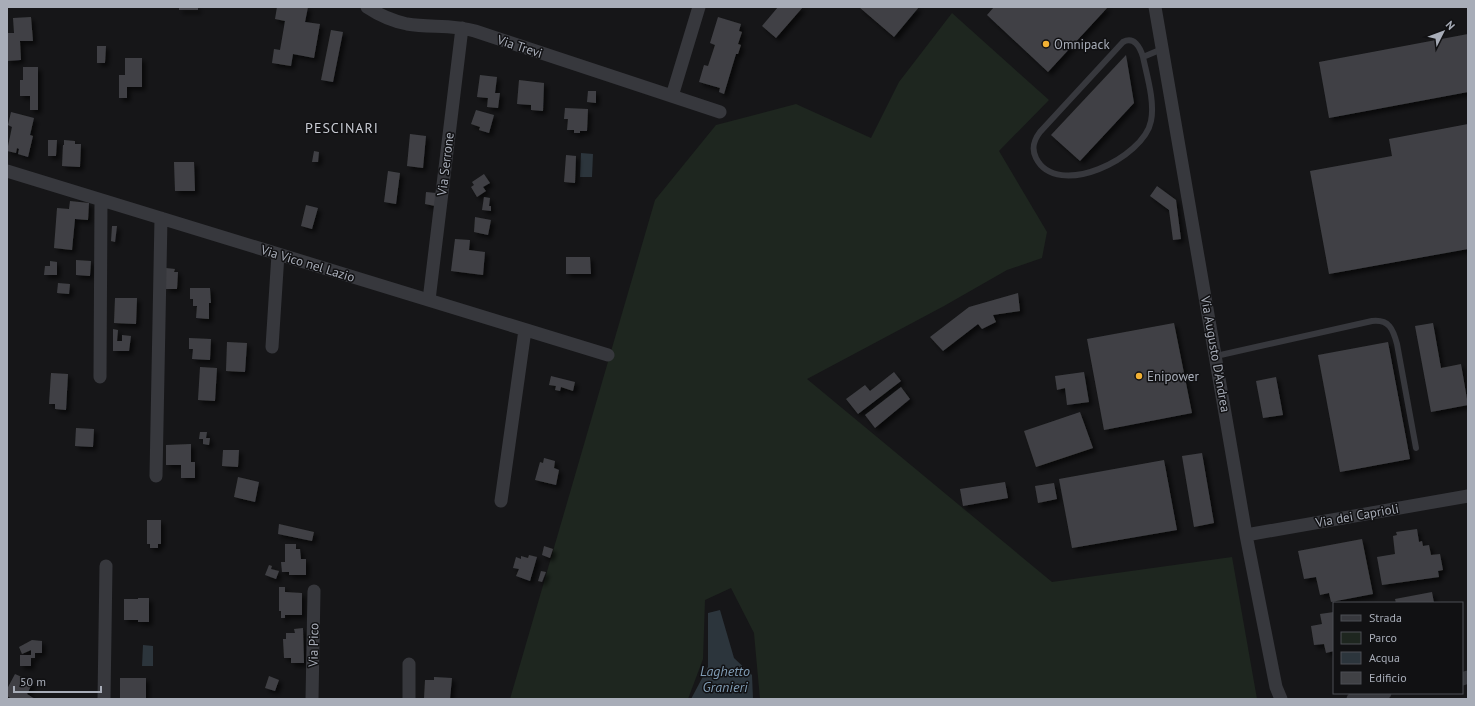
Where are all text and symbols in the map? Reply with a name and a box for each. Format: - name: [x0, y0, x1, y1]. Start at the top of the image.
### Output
- north arrow: [1423, 12, 1463, 52]
- text: N: [1443, 18, 1458, 33]
- street label: Via Trevi: [494, 31, 545, 62]
- place label: Omnipack: [1054, 36, 1110, 53]
- marker: Omnipack: [1041, 39, 1051, 49]
- district label: PESCINARI: [305, 119, 379, 137]
- street label: Via Serrone: [433, 131, 458, 198]
- street label: Via Vico nel Lazio: [258, 241, 357, 286]
- street label: Via Augusto D'Andrea: [1197, 294, 1234, 413]
- place label: Enipower: [1147, 368, 1199, 385]
- marker: Enipower: [1134, 371, 1144, 381]
- street label: Via dei Caprioli: [1313, 500, 1400, 531]
- legend: [1333, 602, 1463, 694]
- text: Strada: [1369, 610, 1402, 625]
- street label: Via Pico: [305, 623, 322, 668]
- text: Parco: [1369, 630, 1397, 645]
- text: Acqua: [1369, 650, 1400, 665]
- water label: Laghetto Granieri: [700, 662, 750, 696]
- scale bar: [14, 668, 101, 694]
- text: Edificio: [1369, 670, 1407, 685]
- text: 50 m: [20, 674, 46, 689]

